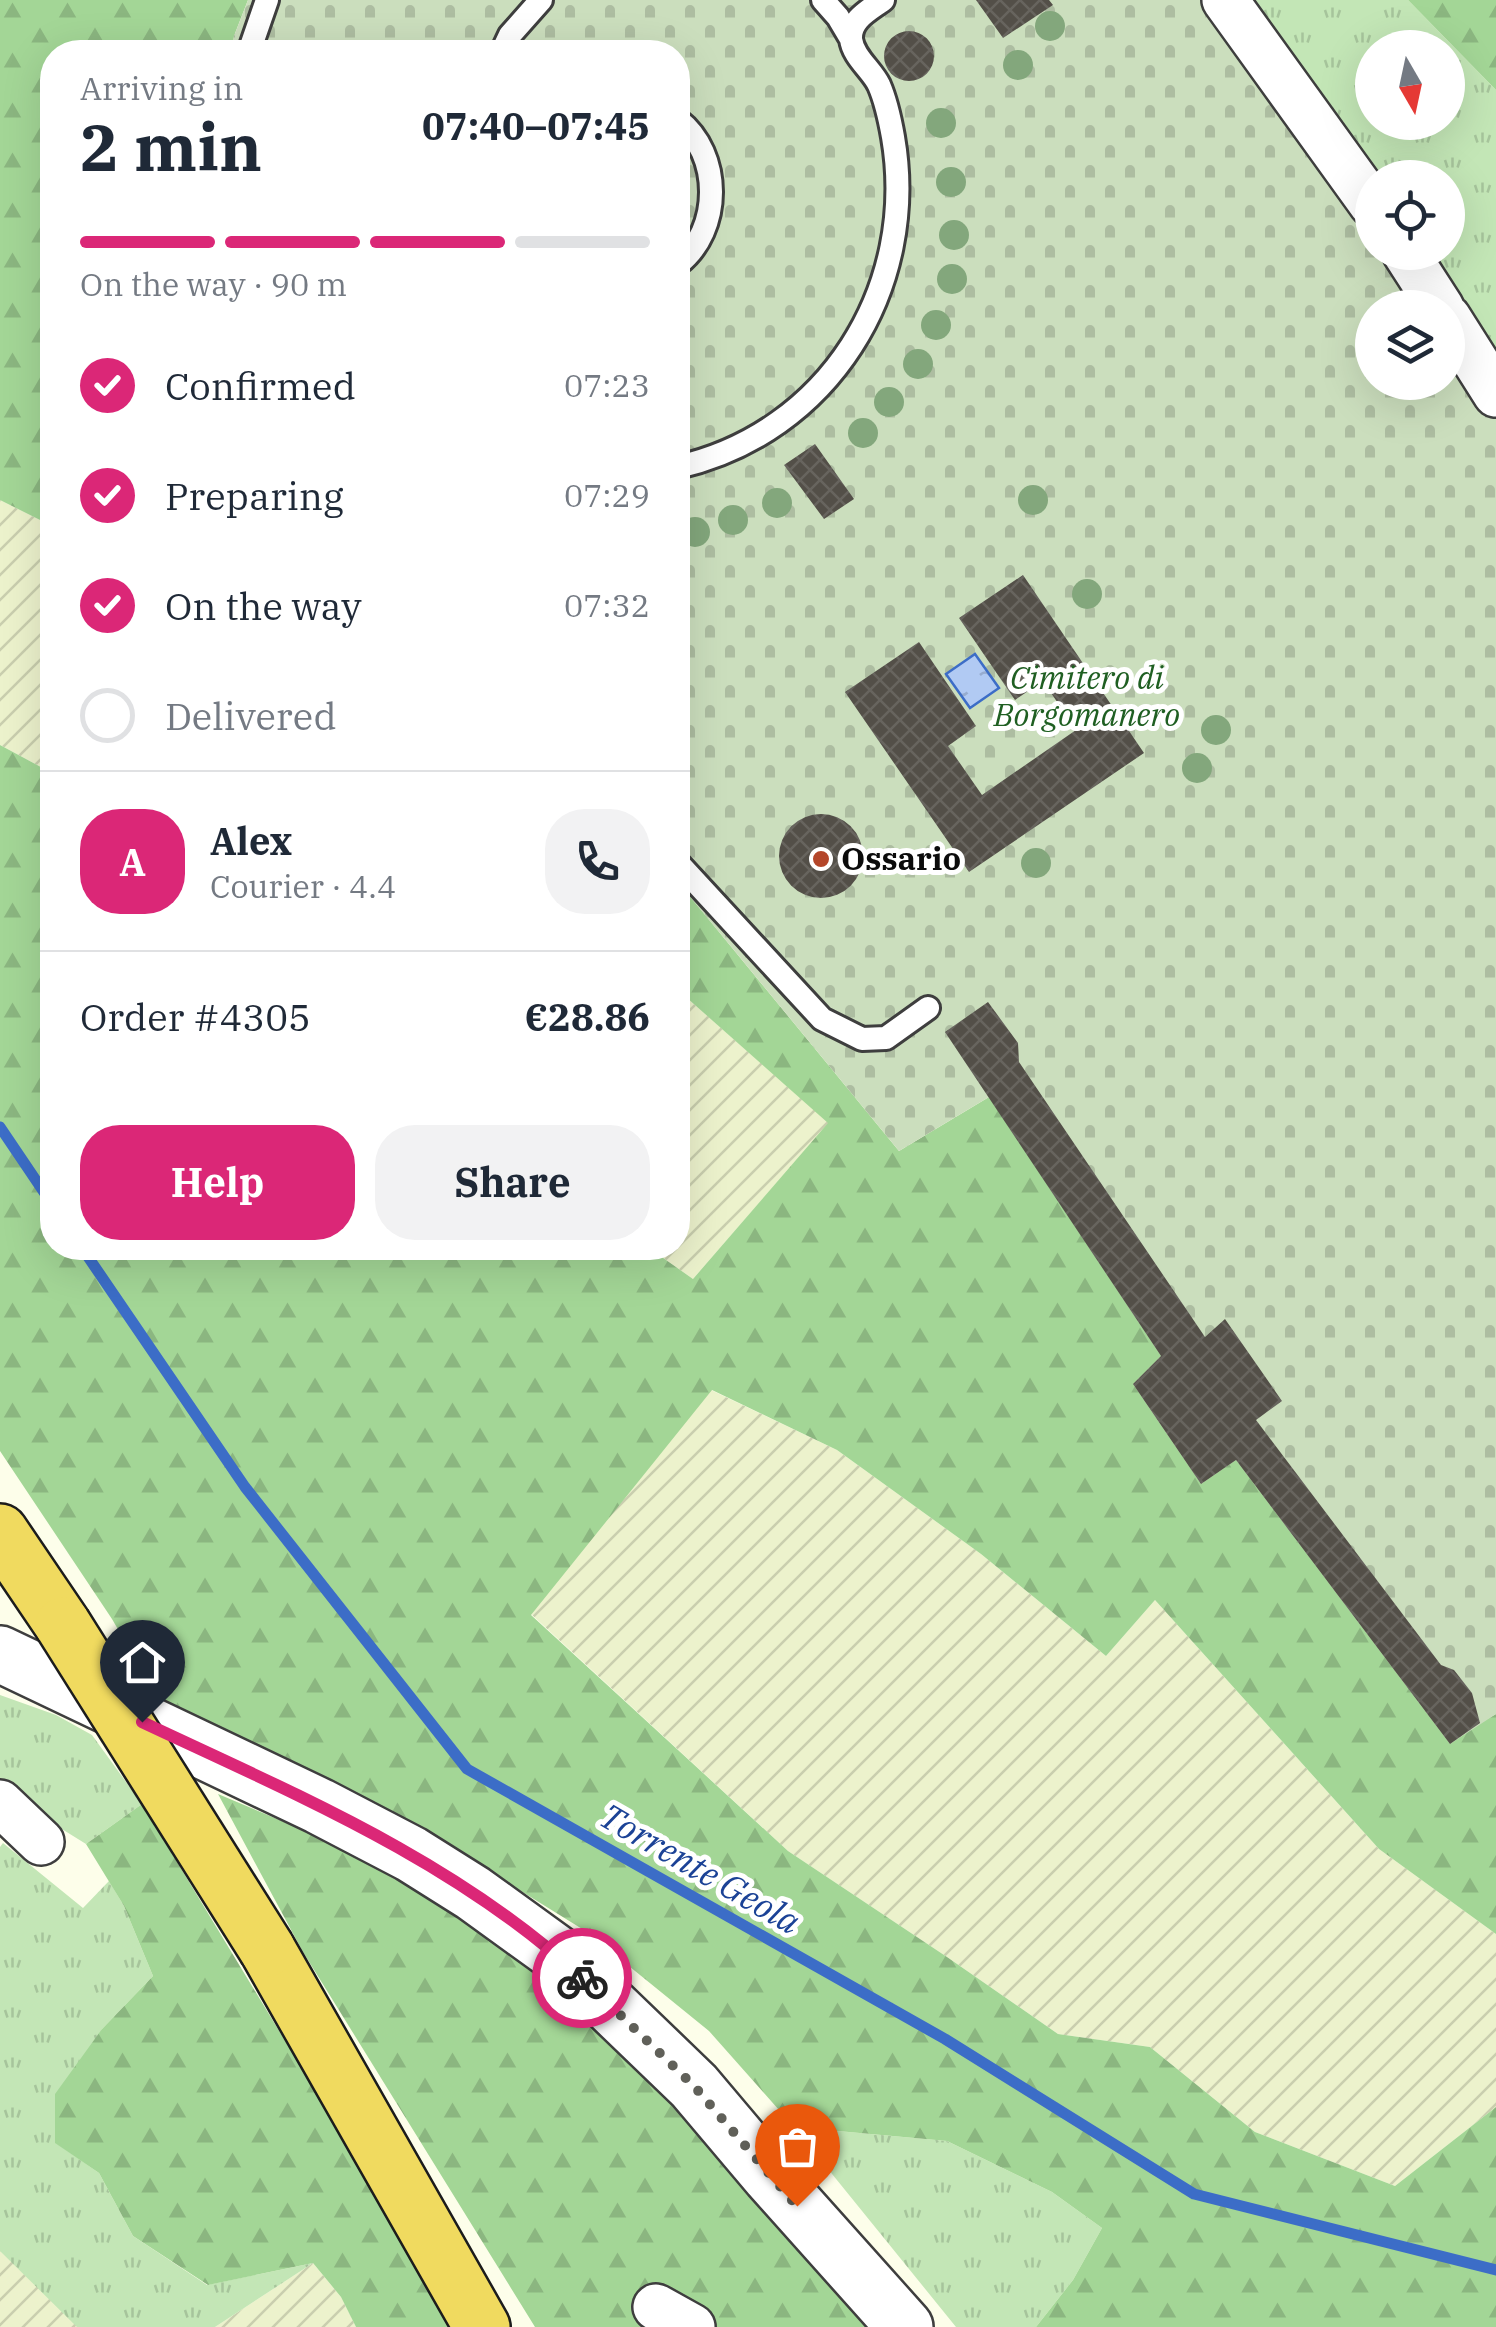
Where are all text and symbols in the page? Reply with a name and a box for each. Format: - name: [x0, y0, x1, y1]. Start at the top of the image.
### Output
- north arrow: [1355, 30, 1465, 140]
- map controls: [1355, 30, 1465, 400]
- text: Arriving in: [80, 67, 243, 109]
- text: 07:40–07:45: [422, 101, 650, 150]
- text: 2 min: [80, 104, 262, 189]
- button: locate: [1355, 160, 1465, 270]
- text: On the way · 90 m: [80, 263, 347, 305]
- button: layers: [1355, 290, 1465, 400]
- icon: check: [80, 358, 135, 413]
- text: Confirmed: [165, 361, 356, 410]
- text: 07:23: [564, 364, 650, 406]
- icon: check: [80, 468, 135, 523]
- text: Preparing: [165, 471, 344, 520]
- text: 07:29: [564, 474, 650, 516]
- icon: check: [80, 578, 135, 633]
- text: On the way: [165, 581, 362, 630]
- text: 07:32: [564, 584, 650, 626]
- park label: Cimitero di Borgomanero: [993, 656, 1180, 735]
- text: Delivered: [165, 691, 337, 740]
- button: phone: [545, 809, 650, 914]
- text: Alex: [210, 816, 292, 865]
- text: A: [119, 837, 146, 886]
- place label: Ossario: [841, 837, 961, 879]
- marker: Ossario: [810, 848, 832, 870]
- text: Courier · 4.4: [210, 865, 396, 907]
- text: Order #4305: [80, 992, 311, 1041]
- text: €28.86: [524, 992, 650, 1041]
- button: Help: [80, 1125, 355, 1240]
- button: Share: [375, 1125, 650, 1240]
- pin: [100, 1620, 185, 1723]
- icon: home: [115, 1635, 170, 1690]
- water label: Torrente Geola: [592, 1792, 809, 1944]
- courier: [532, 1928, 632, 2028]
- icon: bike: [555, 1951, 610, 2006]
- pin: [755, 2104, 840, 2207]
- icon: bag: [770, 2119, 825, 2174]

